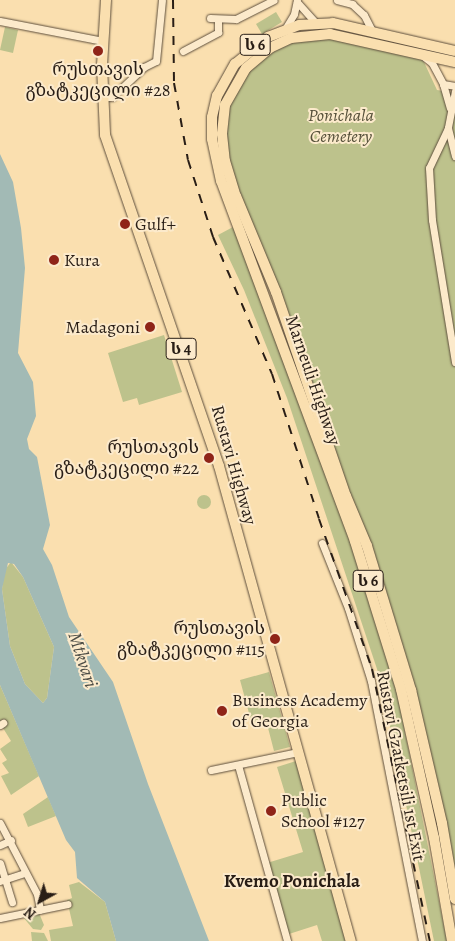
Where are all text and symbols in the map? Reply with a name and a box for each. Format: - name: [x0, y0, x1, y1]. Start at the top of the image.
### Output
- road number: ს 6: [239, 32, 271, 58]
- marker: რუსთავის გზატკეცილი #28: [92, 45, 104, 57]
- place label: რუსთავის გზატკეცილი #28: [25, 59, 171, 102]
- park label: Ponichala Cemetery: [308, 105, 374, 148]
- place label: Gulf+: [135, 213, 176, 235]
- marker: Gulf+: [119, 218, 131, 230]
- place label: Kura: [64, 249, 100, 271]
- marker: Kura: [48, 254, 60, 266]
- street label: Marneuli Highway: [281, 312, 345, 448]
- place label: Madagoni: [66, 316, 140, 338]
- marker: Madagoni: [144, 321, 156, 333]
- road number: ს 4: [165, 336, 197, 362]
- street label: Rustavi Highway: [207, 403, 261, 527]
- place label: რუსთავის გზატკეცილი #22: [54, 437, 199, 479]
- marker: რუსთავის გზატკეცილი #22: [203, 452, 215, 464]
- road number: ს 6: [352, 568, 384, 594]
- place label: რუსთავის გზატკეცილი #115: [117, 618, 265, 660]
- water label: Mtkvari: [62, 629, 102, 691]
- marker: რუსთავის გზატკეცილი #115: [269, 633, 281, 645]
- street label: Rustavi Gzatketsili 1st Exit: [372, 669, 430, 863]
- place label: Business Academy of Georgia: [232, 690, 367, 732]
- marker: Business Academy of Georgia: [216, 705, 228, 717]
- place label: Public School #127: [281, 790, 365, 832]
- marker: Public School #127: [265, 805, 277, 817]
- district label: Kvemo Ponichala: [224, 871, 360, 893]
- north arrow: [15, 876, 65, 926]
- text: N: [20, 902, 40, 924]

